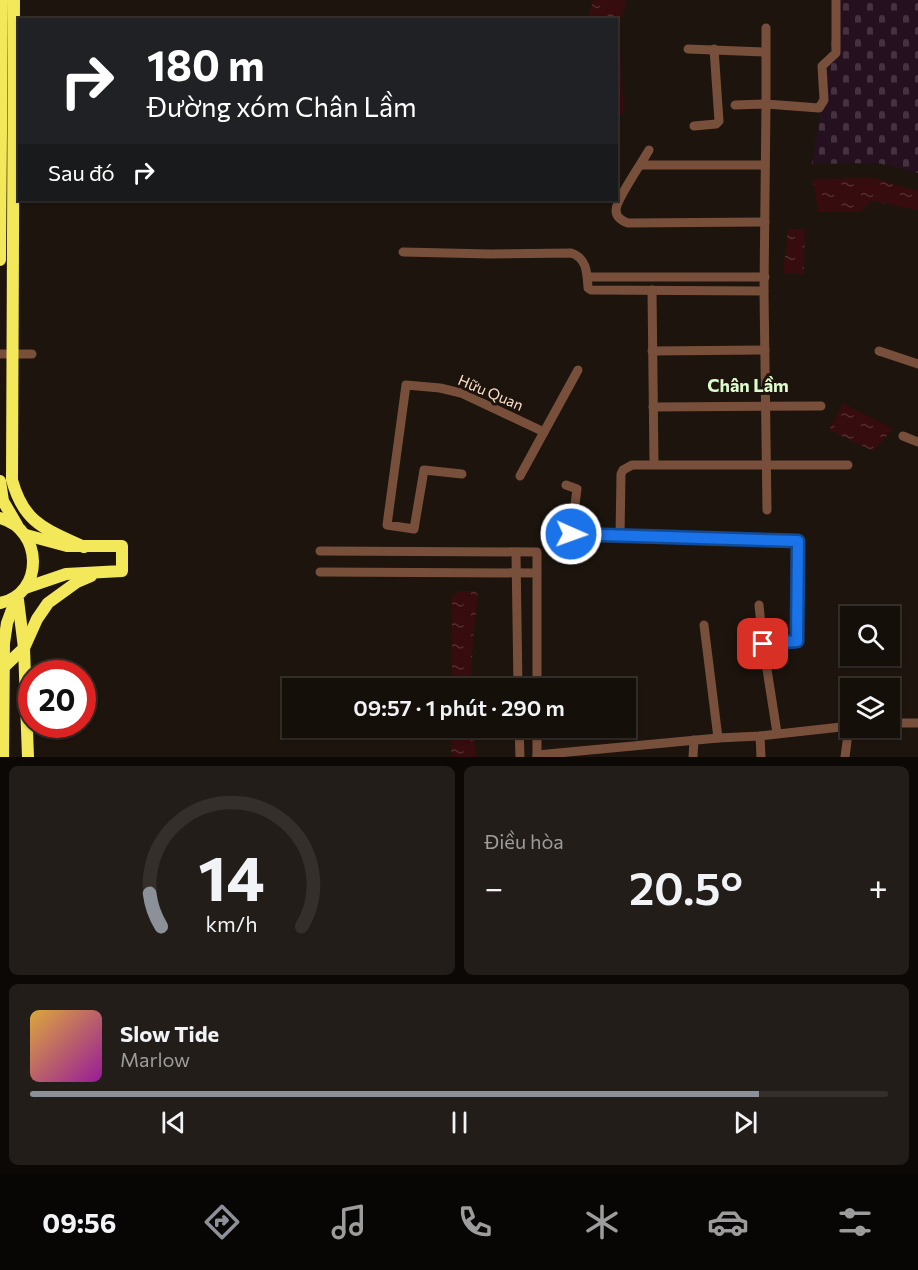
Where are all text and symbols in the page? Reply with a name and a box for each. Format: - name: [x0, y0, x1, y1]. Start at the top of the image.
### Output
- text: 180 m: [147, 38, 265, 90]
- icon: right: [48, 42, 126, 120]
- text: Đường xóm Chân Lầm: [147, 90, 417, 123]
- icon: right: [127, 156, 160, 189]
- text: Sau đó: [48, 159, 115, 186]
- street label: Hữu Quan: [456, 370, 526, 414]
- district label: Chân Lầm: [707, 374, 789, 396]
- position arrow: [539, 502, 603, 566]
- map controls: [840, 606, 900, 738]
- button: search: [840, 606, 900, 666]
- pin: [737, 618, 788, 669]
- icon: arrive: [746, 627, 779, 660]
- speed limit sign: 20: [18, 660, 96, 738]
- button: layers: [840, 678, 900, 738]
- text: 09:57 · 1 phút · 290 m: [353, 694, 565, 721]
- text: Điều hòa: [485, 829, 564, 853]
- text: 14: [198, 838, 265, 914]
- text: 20.5°: [629, 859, 743, 914]
- text: −: [485, 866, 503, 907]
- text: +: [869, 866, 888, 907]
- text: km/h: [206, 911, 258, 937]
- text: Slow Tide: [120, 1020, 219, 1047]
- text: Marlow: [120, 1047, 190, 1071]
- icon: previous: [157, 1106, 190, 1139]
- icon: pause: [443, 1106, 476, 1139]
- icon: next: [729, 1106, 762, 1139]
- icon: directions: [201, 1201, 243, 1243]
- icon: music: [328, 1201, 370, 1243]
- icon: phone: [454, 1201, 496, 1243]
- icon: climate: [581, 1201, 623, 1243]
- icon: car: [707, 1201, 749, 1243]
- icon: filters: [834, 1201, 876, 1243]
- text: 09:56: [42, 1206, 116, 1239]

